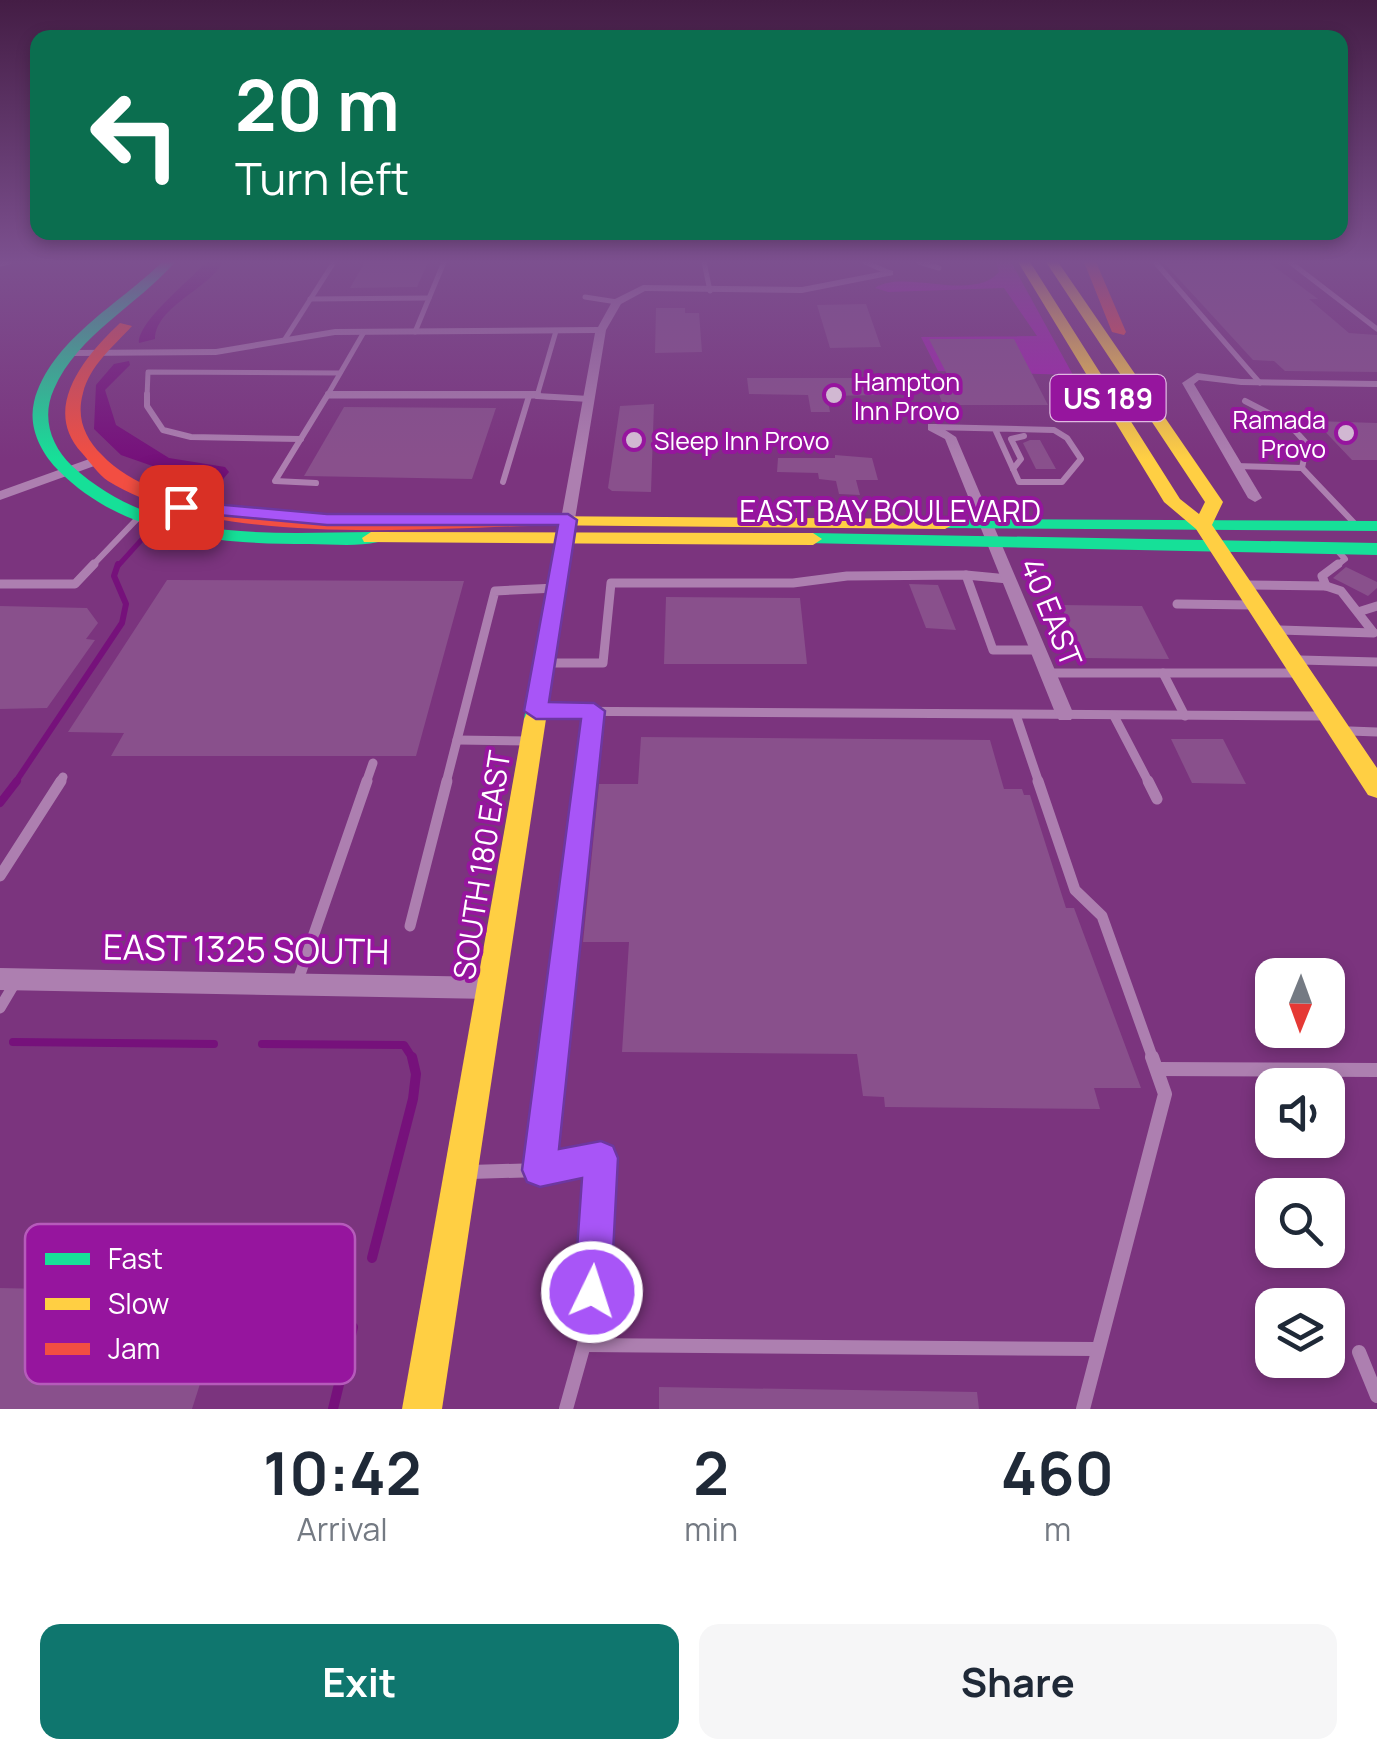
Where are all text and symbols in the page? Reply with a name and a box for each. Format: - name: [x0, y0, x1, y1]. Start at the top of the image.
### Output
- text: 20 m: [235, 56, 400, 152]
- icon: left: [70, 70, 200, 200]
- text: Turn left: [235, 147, 409, 209]
- place label: Hampton Inn Provo: [854, 364, 960, 428]
- road number: US 189: [1050, 375, 1166, 421]
- marker: Hampton Inn Provo: [823, 384, 845, 406]
- place label: Ramada Provo: [1233, 402, 1326, 466]
- marker: Ramada Provo: [1335, 422, 1357, 444]
- place label: Sleep Inn Provo: [654, 423, 830, 458]
- marker: Sleep Inn Provo: [623, 429, 645, 451]
- pin: [139, 465, 224, 550]
- icon: arrive: [154, 480, 209, 535]
- street label: EAST BAY BOULEVARD: [739, 490, 1041, 531]
- street label: 40 EAST: [1012, 552, 1092, 673]
- street label: SOUTH 180 EAST: [443, 748, 519, 982]
- street label: EAST 1325 SOUTH: [102, 923, 390, 975]
- north arrow: [1255, 958, 1345, 1048]
- map controls: [1255, 958, 1345, 1378]
- button: sound: [1255, 1068, 1345, 1158]
- button: search: [1255, 1178, 1345, 1268]
- legend: [25, 1224, 355, 1384]
- text: Fast: [108, 1239, 163, 1277]
- position arrow: [540, 1240, 644, 1344]
- text: Slow: [108, 1284, 169, 1322]
- button: layers: [1255, 1288, 1345, 1378]
- text: Jam: [108, 1329, 160, 1367]
- text: 10:42: [263, 1431, 421, 1513]
- text: 2: [693, 1431, 729, 1513]
- text: 460: [1001, 1431, 1114, 1513]
- text: Arrival: [296, 1507, 388, 1551]
- text: min: [684, 1507, 738, 1551]
- text: m: [1044, 1507, 1071, 1551]
- button: Exit: [40, 1624, 679, 1739]
- button: Share: [699, 1624, 1337, 1739]

